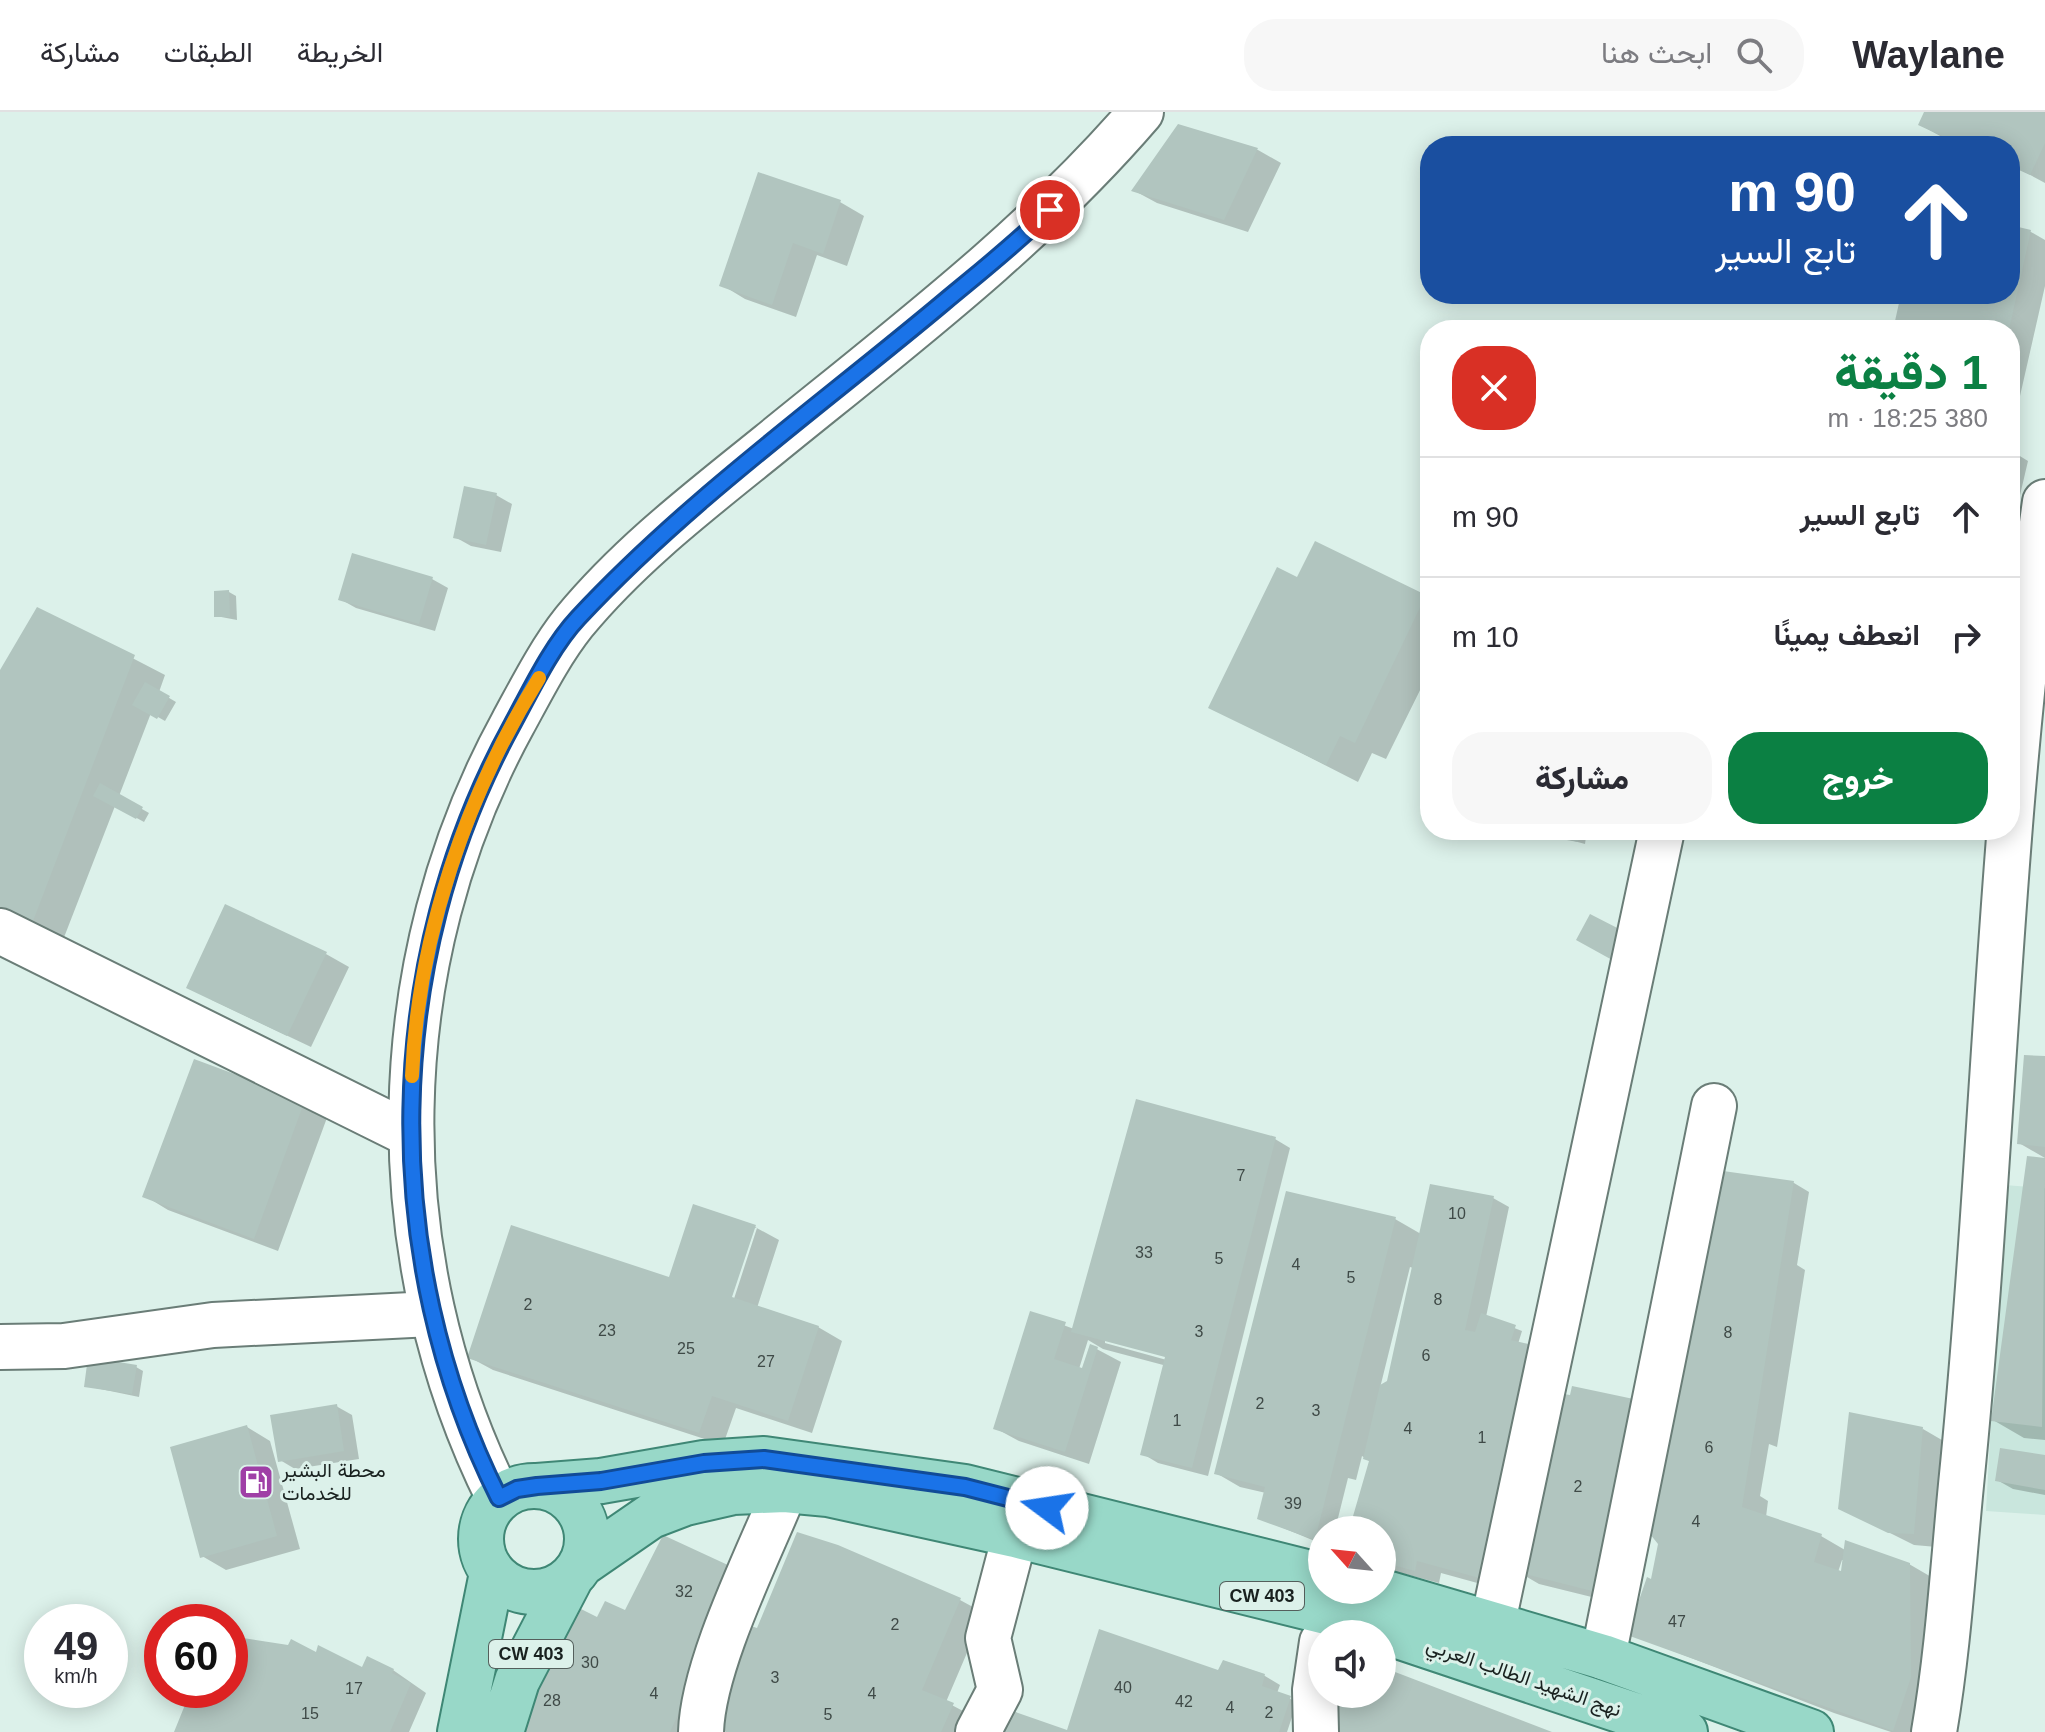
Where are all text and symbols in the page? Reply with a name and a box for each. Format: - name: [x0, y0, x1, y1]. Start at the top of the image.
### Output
- search box: [1244, 19, 1804, 91]
- icon: search: [1732, 33, 1776, 77]
- text: Waylane: [1852, 34, 2005, 76]
- text: ابحث هنا: [1601, 36, 1712, 69]
- text: مشاركة: [40, 37, 120, 68]
- text: الطبقات: [164, 37, 253, 68]
- text: الخريطة: [297, 37, 383, 68]
- text: 90 m: [1728, 160, 1856, 223]
- icon: ahead: [1884, 168, 1988, 272]
- pin: [1016, 176, 1084, 244]
- icon: arrive: [1028, 188, 1072, 232]
- text: تابع السير: [1715, 230, 1856, 271]
- button: close: [1452, 346, 1536, 430]
- text: 1 دقيقة: [1834, 346, 1988, 399]
- text: 380 m · 18:25: [1828, 403, 1988, 433]
- icon: ahead: [1944, 495, 1988, 539]
- text: تابع السير: [1800, 498, 1920, 531]
- text: 90 m: [1452, 500, 1519, 533]
- icon: right: [1944, 615, 1988, 659]
- text: انعطف يمينًا: [1773, 618, 1920, 651]
- text: 10 m: [1452, 620, 1519, 653]
- button: مشاركة: [1452, 732, 1712, 824]
- button: خروج: [1728, 732, 1988, 824]
- house number: 7: [1237, 1167, 1246, 1184]
- house number: 10: [1448, 1205, 1466, 1222]
- house number: 33: [1135, 1244, 1153, 1261]
- house number: 5: [1215, 1250, 1224, 1267]
- house number: 4: [1292, 1256, 1301, 1273]
- house number: 5: [1347, 1269, 1356, 1286]
- house number: 8: [1434, 1291, 1443, 1308]
- house number: 2: [524, 1296, 533, 1313]
- house number: 23: [598, 1322, 616, 1339]
- house number: 3: [1195, 1323, 1204, 1340]
- house number: 8: [1724, 1324, 1733, 1341]
- house number: 25: [677, 1340, 695, 1357]
- house number: 6: [1422, 1347, 1431, 1364]
- house number: 27: [757, 1353, 775, 1370]
- house number: 2: [1256, 1395, 1265, 1412]
- house number: 3: [1312, 1402, 1321, 1419]
- house number: 1: [1173, 1412, 1182, 1429]
- house number: 4: [1404, 1420, 1413, 1437]
- house number: 1: [1478, 1429, 1487, 1446]
- house number: 6: [1705, 1439, 1714, 1456]
- place label: محطة البشير للخدمات: [281, 1459, 386, 1504]
- fuel station icon: محطة البشير للخدمات: [237, 1463, 275, 1501]
- position arrow: [1005, 1466, 1089, 1550]
- house number: 2: [1574, 1478, 1583, 1495]
- house number: 39: [1284, 1495, 1302, 1512]
- house number: 4: [1692, 1513, 1701, 1530]
- north arrow: [1308, 1516, 1396, 1604]
- map controls: [1308, 1516, 1396, 1708]
- road number: CW 403: [1220, 1582, 1304, 1610]
- house number: 32: [675, 1583, 693, 1600]
- speed limit sign: 60: [144, 1604, 248, 1708]
- house number: 47: [1668, 1613, 1686, 1630]
- house number: 2: [891, 1616, 900, 1633]
- button: sound: [1308, 1620, 1396, 1708]
- text: 49: [54, 1624, 98, 1668]
- street label: نهج الشهيد الطالب العربي: [1422, 1633, 1624, 1726]
- road number: CW 403: [489, 1640, 573, 1668]
- house number: 30: [581, 1654, 599, 1671]
- text: km/h: [54, 1665, 98, 1687]
- house number: 3: [771, 1669, 780, 1686]
- house number: 40: [1114, 1679, 1132, 1696]
- house number: 17: [345, 1680, 363, 1697]
- house number: 4: [650, 1685, 659, 1702]
- house number: 4: [868, 1685, 877, 1702]
- house number: 28: [543, 1692, 561, 1709]
- house number: 42: [1175, 1693, 1193, 1710]
- house number: 4: [1226, 1699, 1235, 1716]
- house number: 2: [1265, 1704, 1274, 1721]
- house number: 15: [301, 1705, 319, 1722]
- house number: 5: [824, 1706, 833, 1723]

